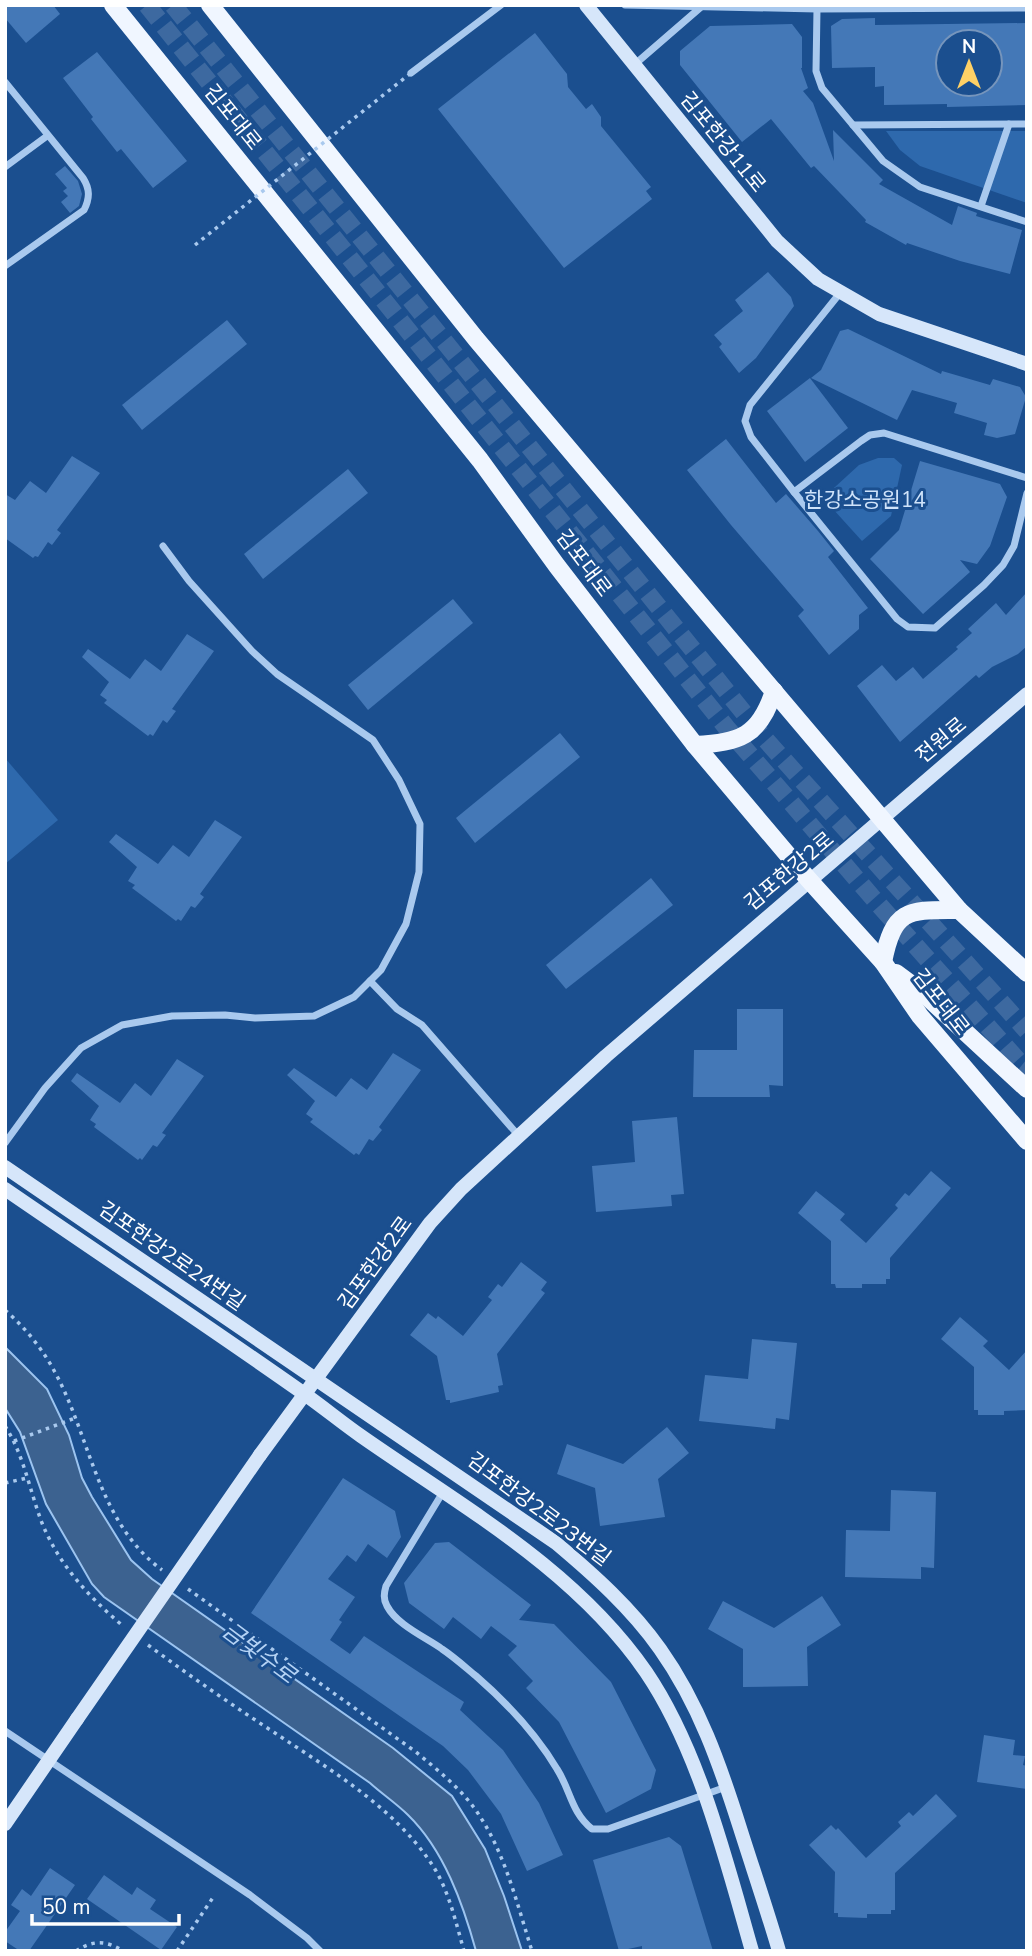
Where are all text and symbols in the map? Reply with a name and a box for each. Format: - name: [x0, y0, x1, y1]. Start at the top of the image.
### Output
- north arrow: [934, 28, 1004, 98]
- text: N: [962, 34, 976, 60]
- street label: 김포대로: [198, 78, 268, 156]
- street label: 김포한강11로: [674, 86, 772, 198]
- park label: 한강소공원14: [804, 486, 926, 514]
- street label: 김포대로: [550, 524, 618, 602]
- street label: 전원로: [910, 711, 972, 769]
- street label: 김포한강2로: [738, 825, 840, 917]
- street label: 김포대로: [906, 963, 976, 1041]
- street label: 김포한강2로24번길: [93, 1195, 251, 1317]
- street label: 김포한강2로: [332, 1211, 418, 1315]
- street label: 김포한강2로23번길: [461, 1446, 617, 1572]
- water label: 금빛수로: [216, 1615, 304, 1692]
- scale bar: [32, 1882, 178, 1926]
- text: 50 m: [42, 1893, 91, 1921]

